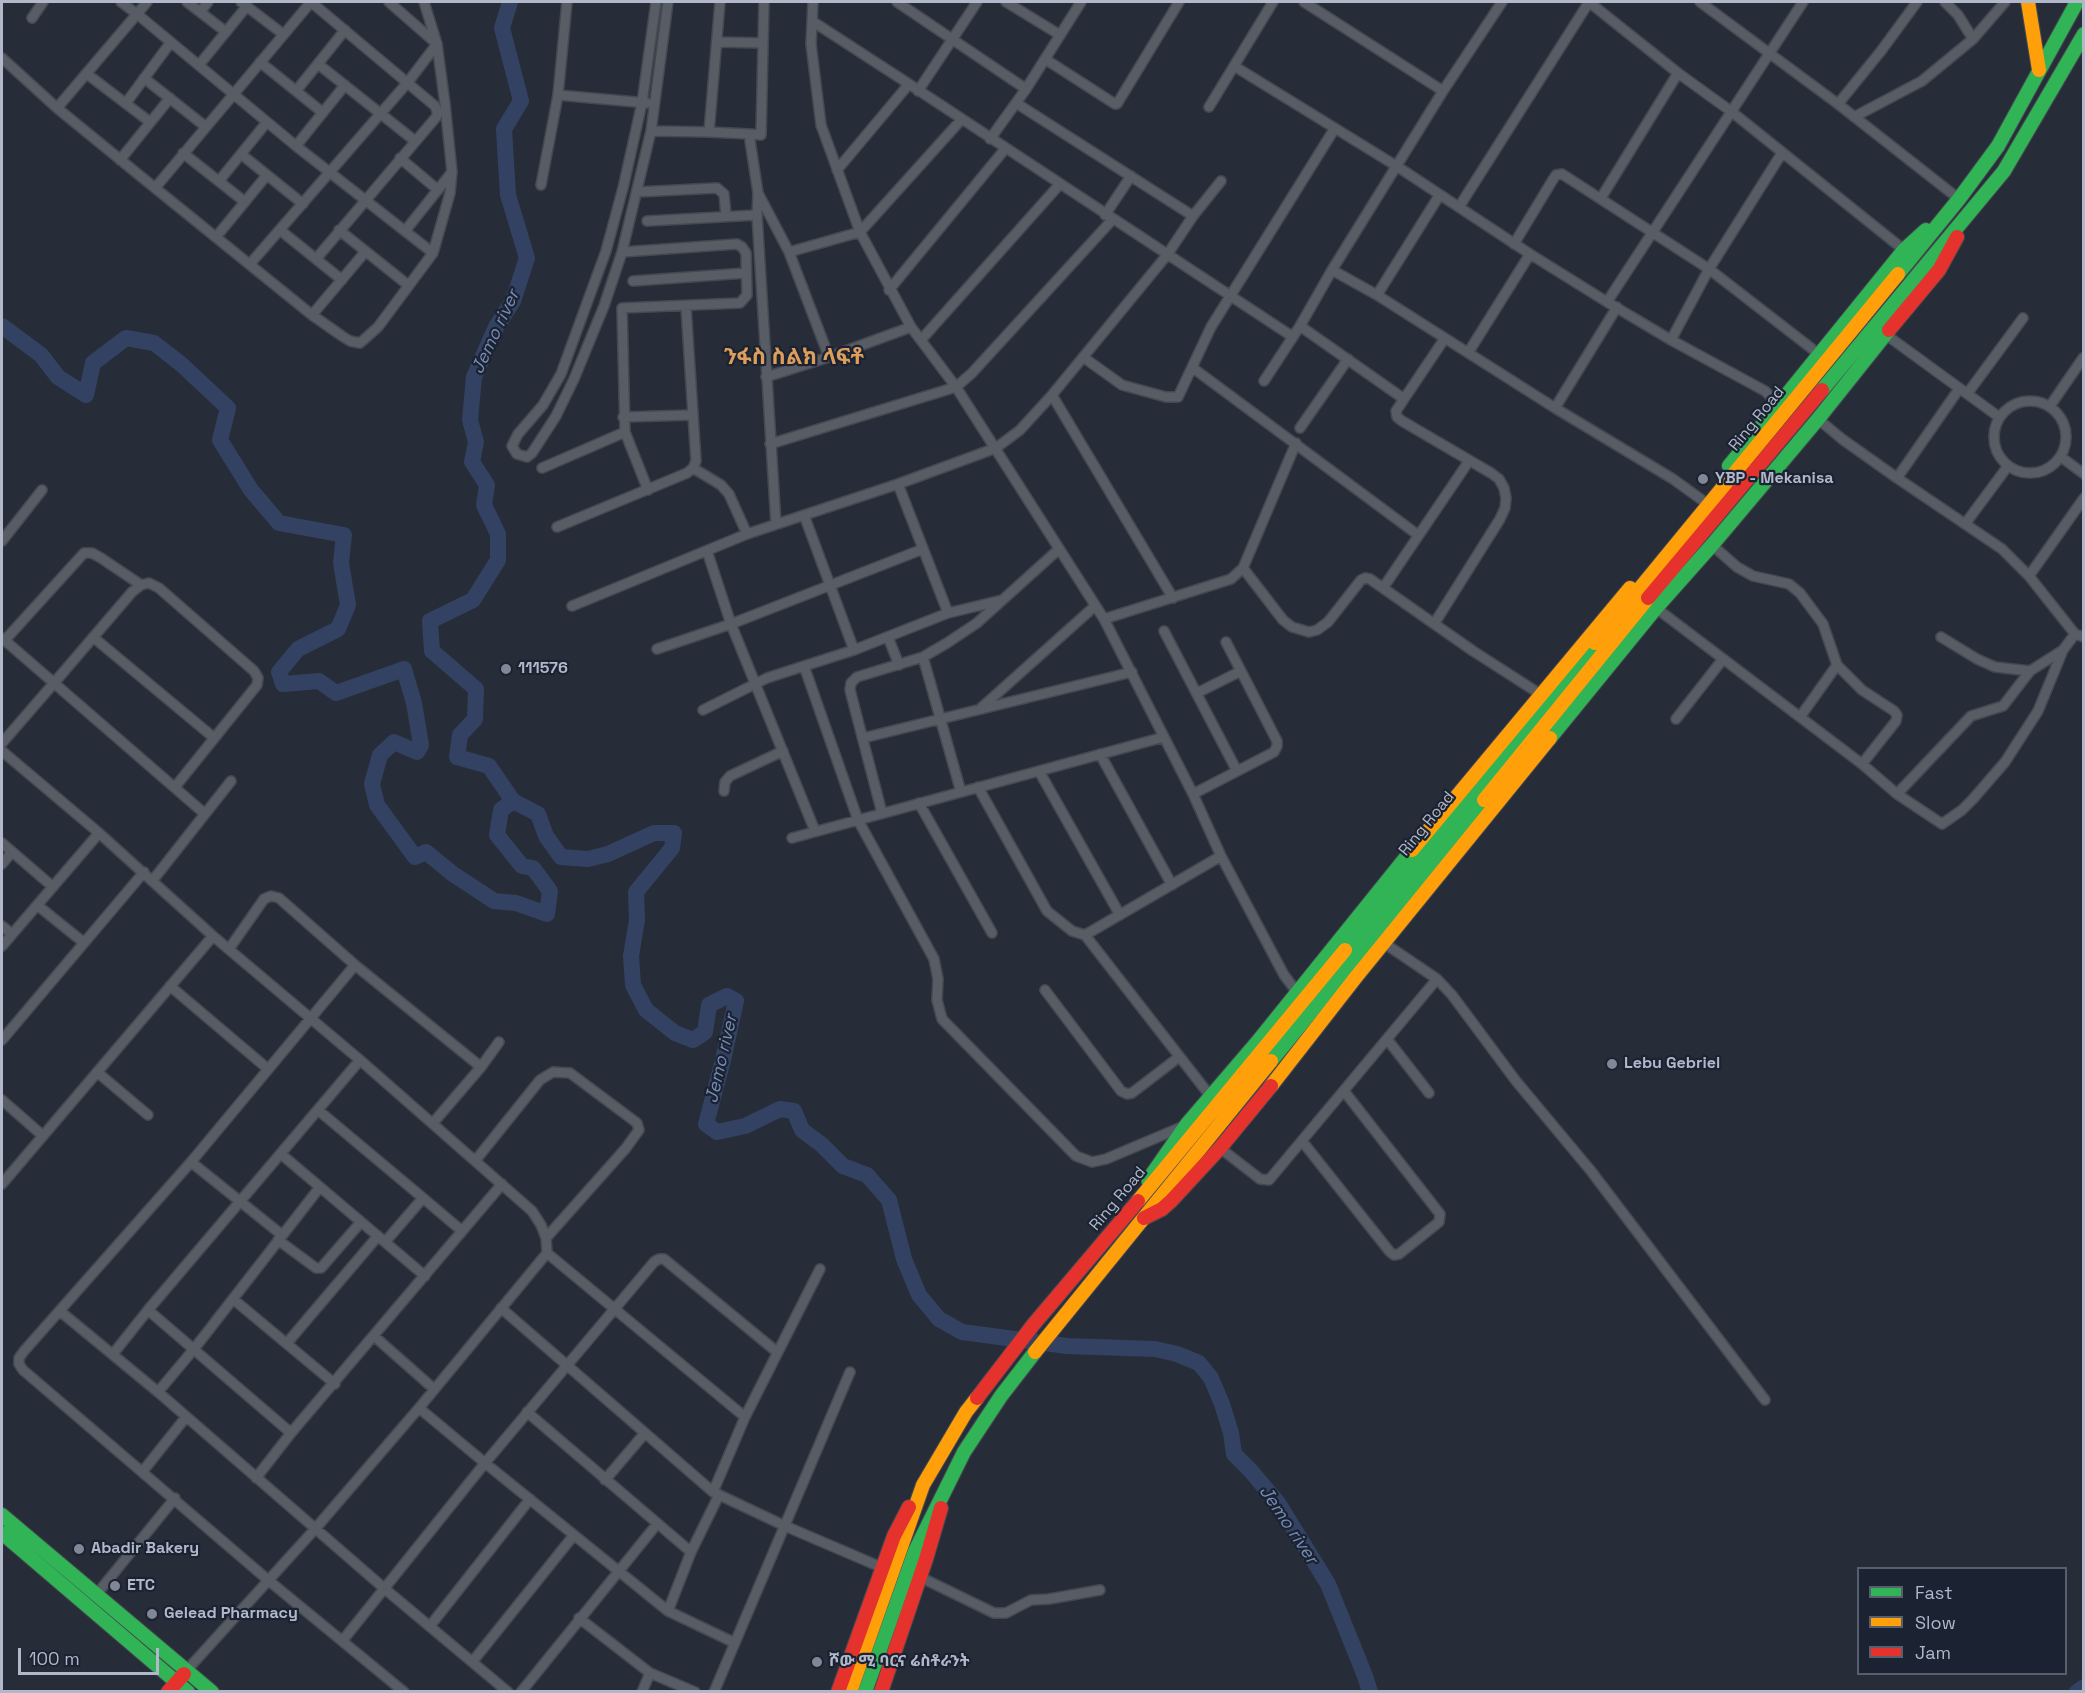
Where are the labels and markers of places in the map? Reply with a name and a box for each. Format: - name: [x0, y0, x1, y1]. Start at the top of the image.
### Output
- place label: YBP - Mekanisa: [1715, 469, 1833, 489]
- marker: YBP - Mekanisa: [1696, 472, 1710, 486]
- place label: 111576: [518, 659, 568, 679]
- marker: 111576: [499, 662, 513, 676]
- place label: Lebu Gebriel: [1624, 1054, 1720, 1074]
- marker: Lebu Gebriel: [1605, 1057, 1619, 1071]
- place label: Abadir Bakery: [91, 1539, 199, 1559]
- marker: Abadir Bakery: [72, 1542, 86, 1556]
- place label: ETC: [127, 1576, 155, 1596]
- marker: ETC: [108, 1579, 122, 1593]
- place label: Gelead Pharmacy: [164, 1604, 298, 1624]
- marker: Gelead Pharmacy: [145, 1607, 159, 1621]
- place label: ሾው ሚ ባርና ሬስቶራንት: [829, 1652, 970, 1672]
- marker: ሾው ሚ ባርና ሬስቶራንት: [810, 1655, 824, 1669]

